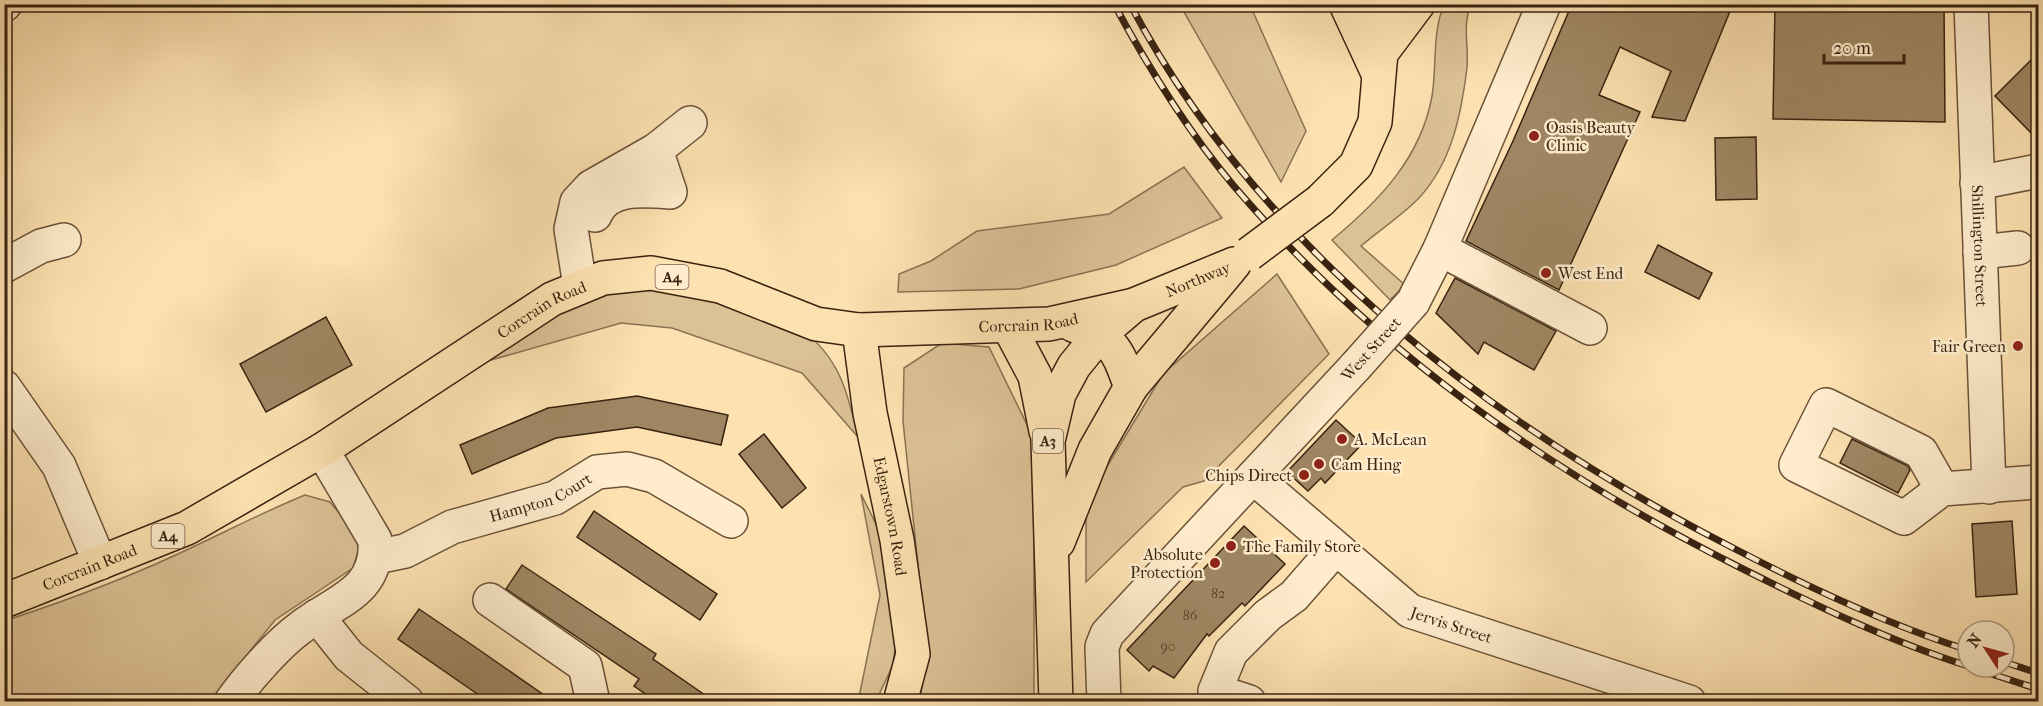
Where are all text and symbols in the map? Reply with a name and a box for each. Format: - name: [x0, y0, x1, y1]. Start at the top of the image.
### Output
- scale bar: [1824, 27, 1904, 65]
- text: 20 m: [1833, 38, 1871, 59]
- place label: Oasis Beauty Clinic: [1546, 118, 1635, 155]
- marker: Oasis Beauty Clinic: [1527, 129, 1541, 143]
- street label: Shillington Street: [1968, 184, 1992, 308]
- street label: Northway: [1162, 257, 1234, 301]
- place label: West End: [1557, 264, 1624, 283]
- road number: A4: [656, 265, 688, 289]
- marker: West End: [1539, 266, 1553, 280]
- street label: Corcrain Road: [493, 276, 589, 342]
- street label: Corcrain Road: [978, 308, 1080, 336]
- street label: West Street: [1337, 313, 1405, 386]
- place label: Fair Green: [1932, 337, 2007, 356]
- marker: Fair Green: [2011, 339, 2025, 353]
- road number: A3: [1033, 429, 1063, 453]
- place label: A. McLean: [1353, 430, 1428, 449]
- marker: A. McLean: [1335, 432, 1349, 446]
- street label: Edgarstown Road: [870, 455, 911, 577]
- place label: Cam Hing: [1331, 455, 1402, 474]
- marker: Cam Hing: [1312, 457, 1326, 471]
- place label: Chips Direct: [1205, 466, 1292, 485]
- street label: Hampton Court: [487, 468, 595, 526]
- marker: Chips Direct: [1297, 468, 1311, 482]
- road number: A4: [152, 524, 184, 548]
- place label: The Family Store: [1243, 537, 1361, 556]
- street label: Corcrain Road: [40, 539, 140, 594]
- marker: The Family Store: [1224, 539, 1238, 553]
- place label: Absolute Protection: [1130, 545, 1204, 582]
- marker: Absolute Protection: [1208, 556, 1222, 570]
- house number: 82: [1211, 585, 1225, 602]
- street label: Jervis Street: [1406, 602, 1495, 647]
- house number: 86: [1183, 607, 1198, 624]
- north arrow: [1956, 619, 2016, 679]
- text: N: [1963, 629, 1986, 651]
- house number: 90: [1160, 638, 1176, 655]

